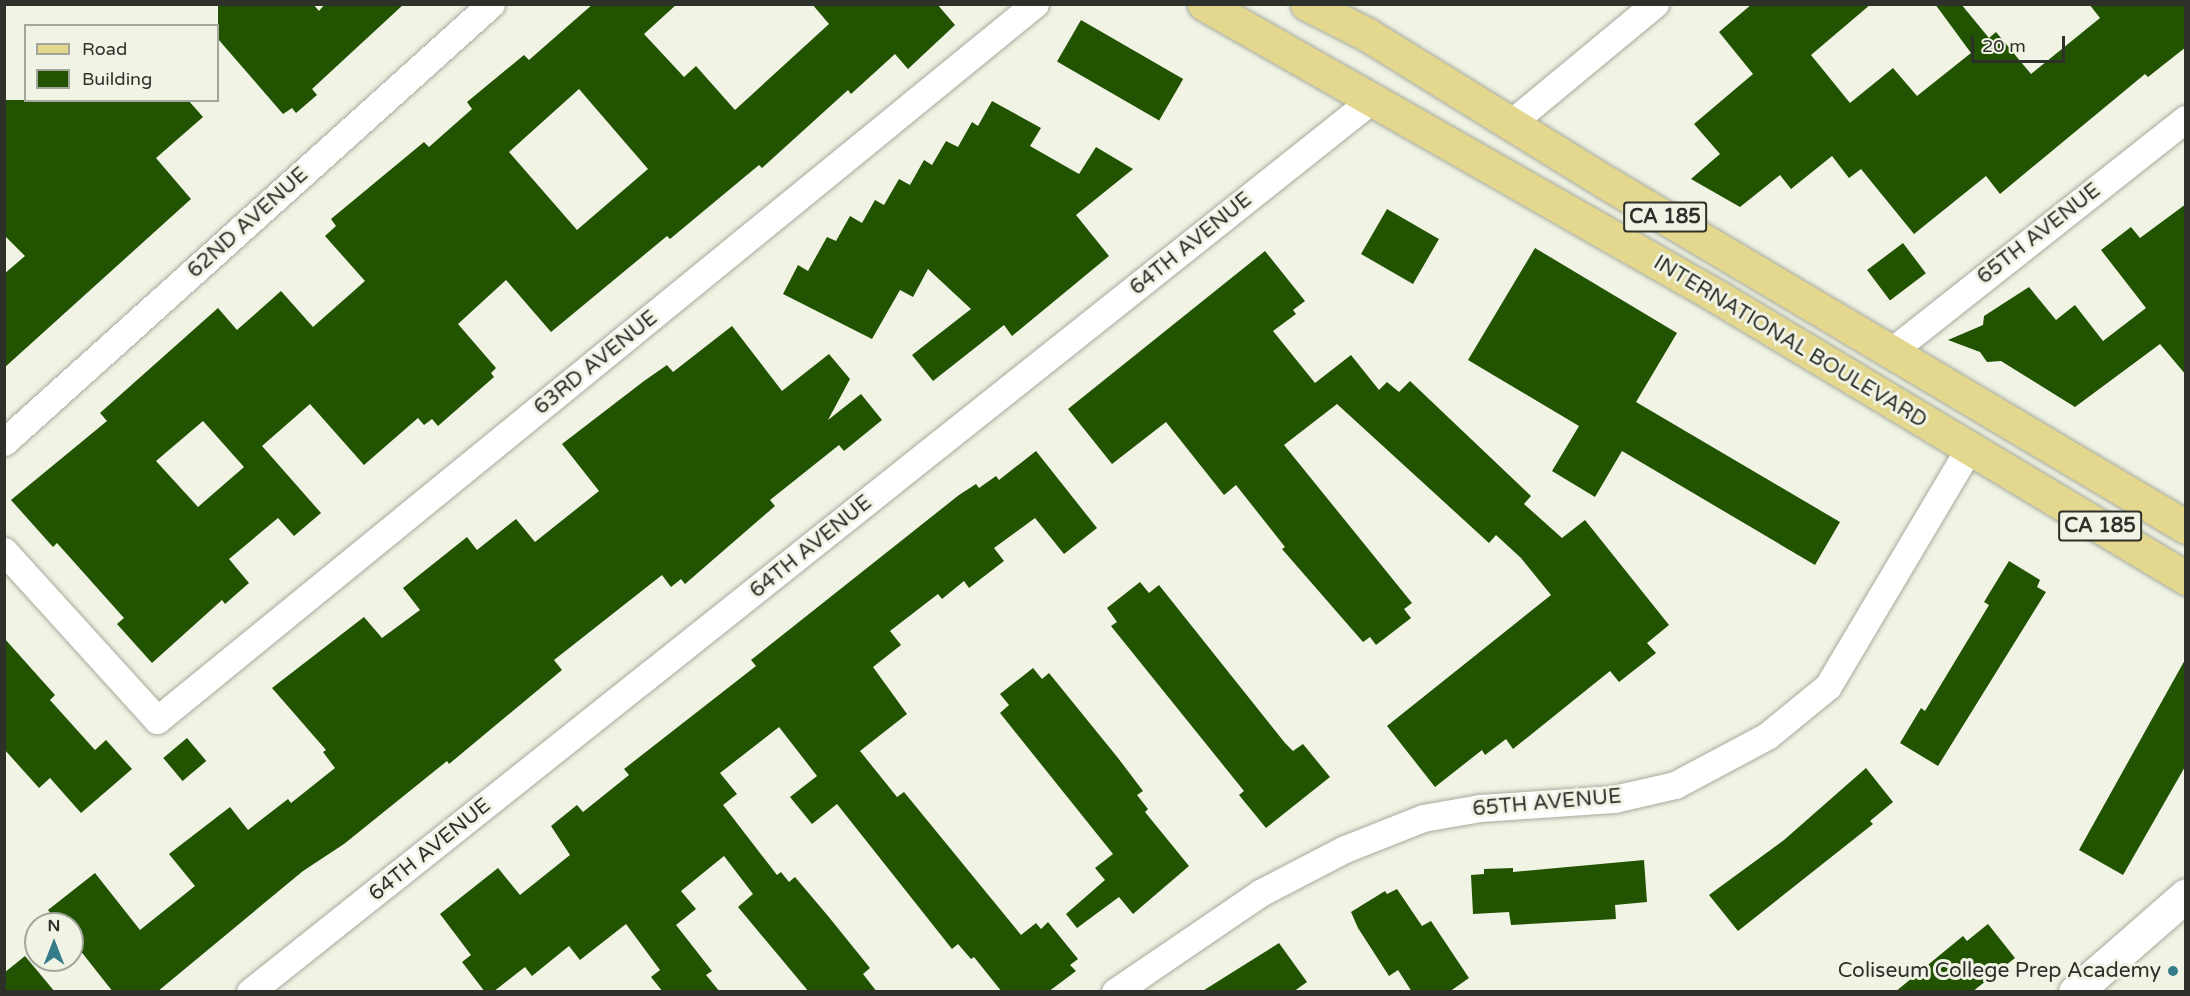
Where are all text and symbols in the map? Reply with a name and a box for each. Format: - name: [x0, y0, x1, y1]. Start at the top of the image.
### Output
- legend: [24, 24, 219, 102]
- scale bar: [1974, 24, 2068, 62]
- text: 20 m: [1982, 35, 2026, 57]
- text: Road: [82, 38, 127, 60]
- text: Building: [82, 68, 152, 90]
- street label: 62ND AVENUE: [183, 162, 313, 284]
- street label: 65TH AVENUE: [1972, 178, 2106, 290]
- street label: 64TH AVENUE: [1125, 187, 1257, 301]
- road number: CA 185: [1623, 200, 1707, 234]
- street label: INTERNATIONAL BOULEVARD: [1649, 250, 1931, 434]
- street label: 63RD AVENUE: [529, 306, 663, 420]
- street label: 64TH AVENUE: [745, 490, 877, 604]
- road number: CA 185: [2058, 509, 2142, 543]
- street label: 65TH AVENUE: [1471, 784, 1623, 822]
- street label: 64TH AVENUE: [364, 793, 496, 907]
- north arrow: [24, 912, 84, 972]
- text: N: [48, 916, 60, 936]
- place label: Coliseum College Prep Academy: [1838, 958, 2161, 984]
- marker: Coliseum College Prep Academy: [2166, 964, 2180, 978]

